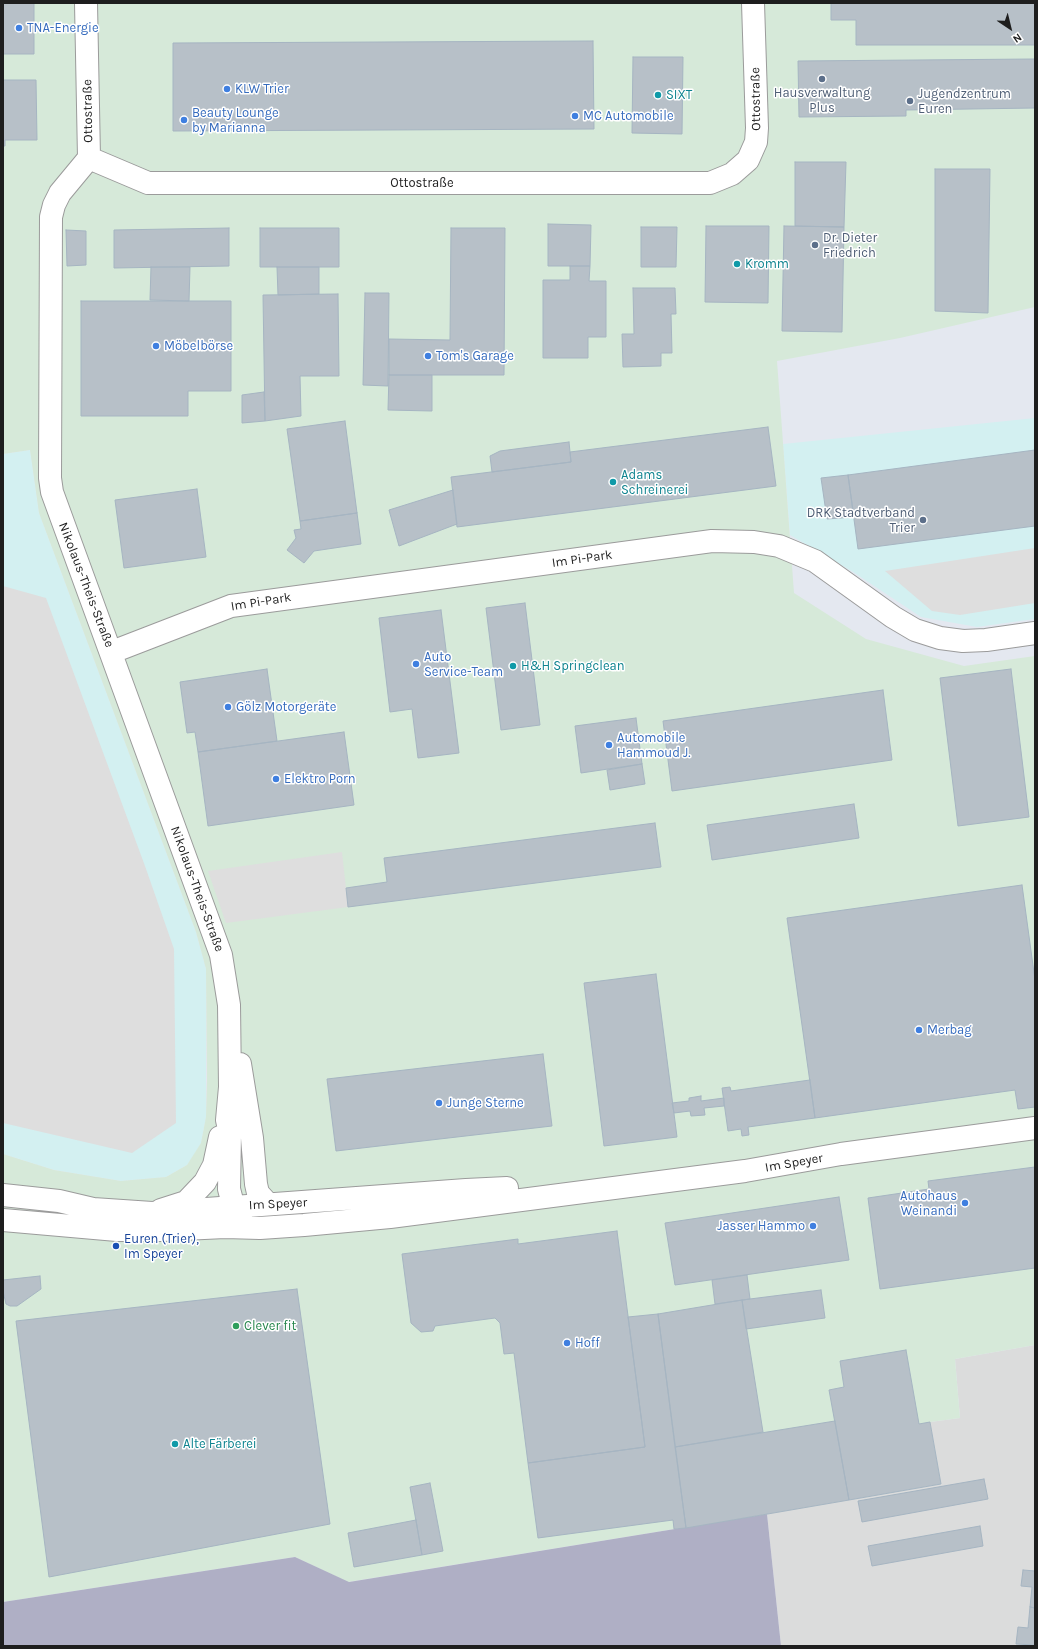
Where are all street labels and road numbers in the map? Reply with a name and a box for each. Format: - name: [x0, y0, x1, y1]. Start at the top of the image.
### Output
- street label: Ottostraße: [748, 67, 764, 131]
- street label: Ottostraße: [80, 79, 96, 143]
- street label: Ottostraße: [390, 175, 454, 191]
- street label: Nikolaus-Theis-Straße: [55, 520, 117, 650]
- street label: Im Pi-Park: [551, 547, 613, 571]
- street label: Im Pi-Park: [230, 590, 292, 614]
- street label: Nikolaus-Theis-Straße: [167, 824, 227, 954]
- street label: Im Speyer: [764, 1150, 824, 1176]
- street label: Im Speyer: [248, 1195, 308, 1213]

